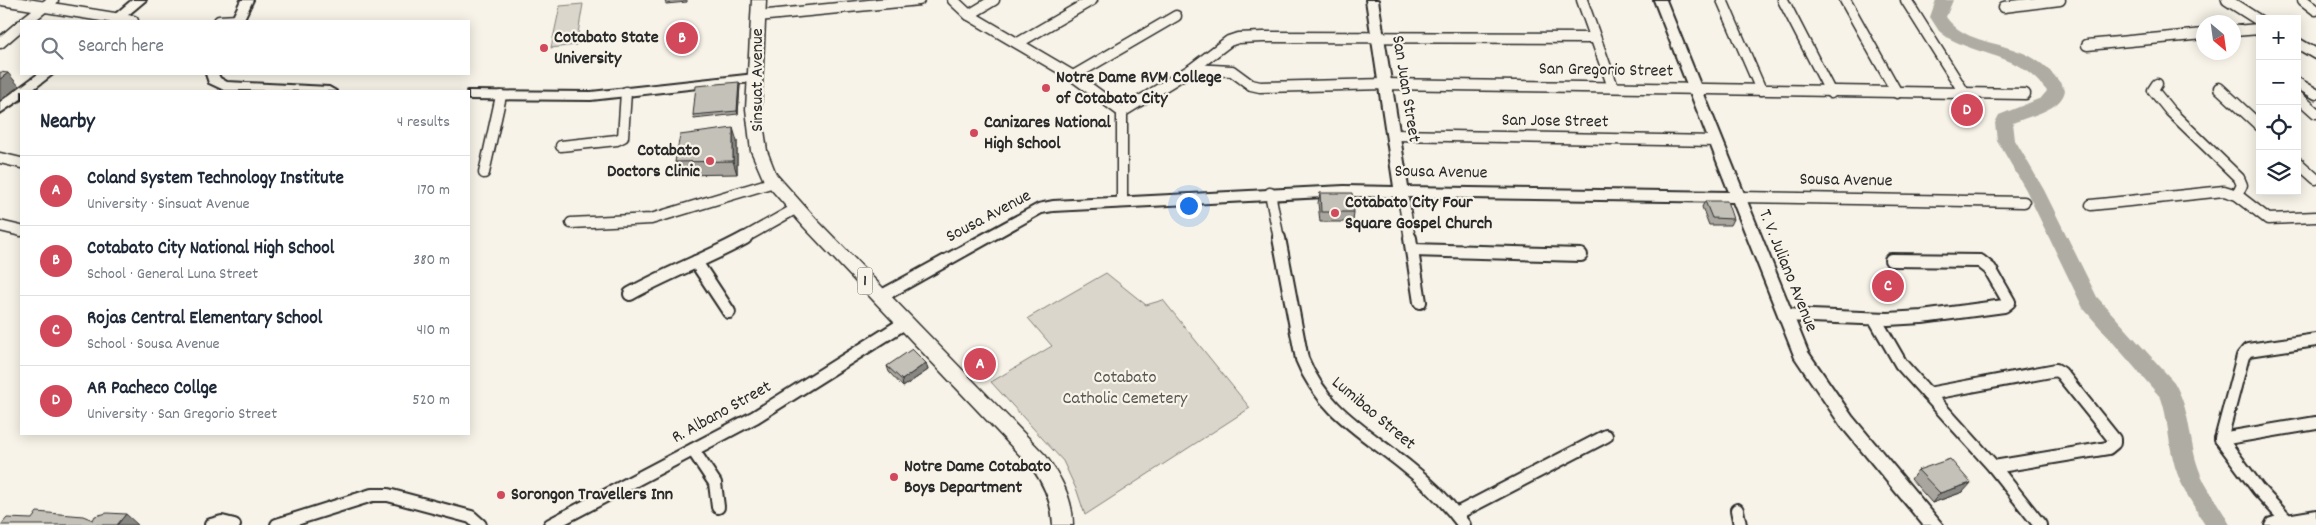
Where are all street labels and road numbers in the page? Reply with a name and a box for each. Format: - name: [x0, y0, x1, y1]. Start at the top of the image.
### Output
- street label: Sinsuat Avenue: [746, 28, 771, 132]
- street label: San Juan Street: [1384, 34, 1426, 145]
- street label: San Gregorio Street: [1539, 57, 1674, 85]
- street label: San Jose Street: [1501, 109, 1609, 135]
- street label: Sousa Avenue: [1394, 160, 1488, 186]
- street label: Sousa Avenue: [1799, 168, 1893, 194]
- street label: Sousa Avenue: [942, 184, 1036, 250]
- street label: T. V. Juliano Avenue: [1751, 206, 1823, 336]
- road number: 1: [858, 268, 872, 294]
- street label: Lumibao Street: [1326, 371, 1421, 457]
- street label: R. Albano Street: [668, 375, 777, 451]

